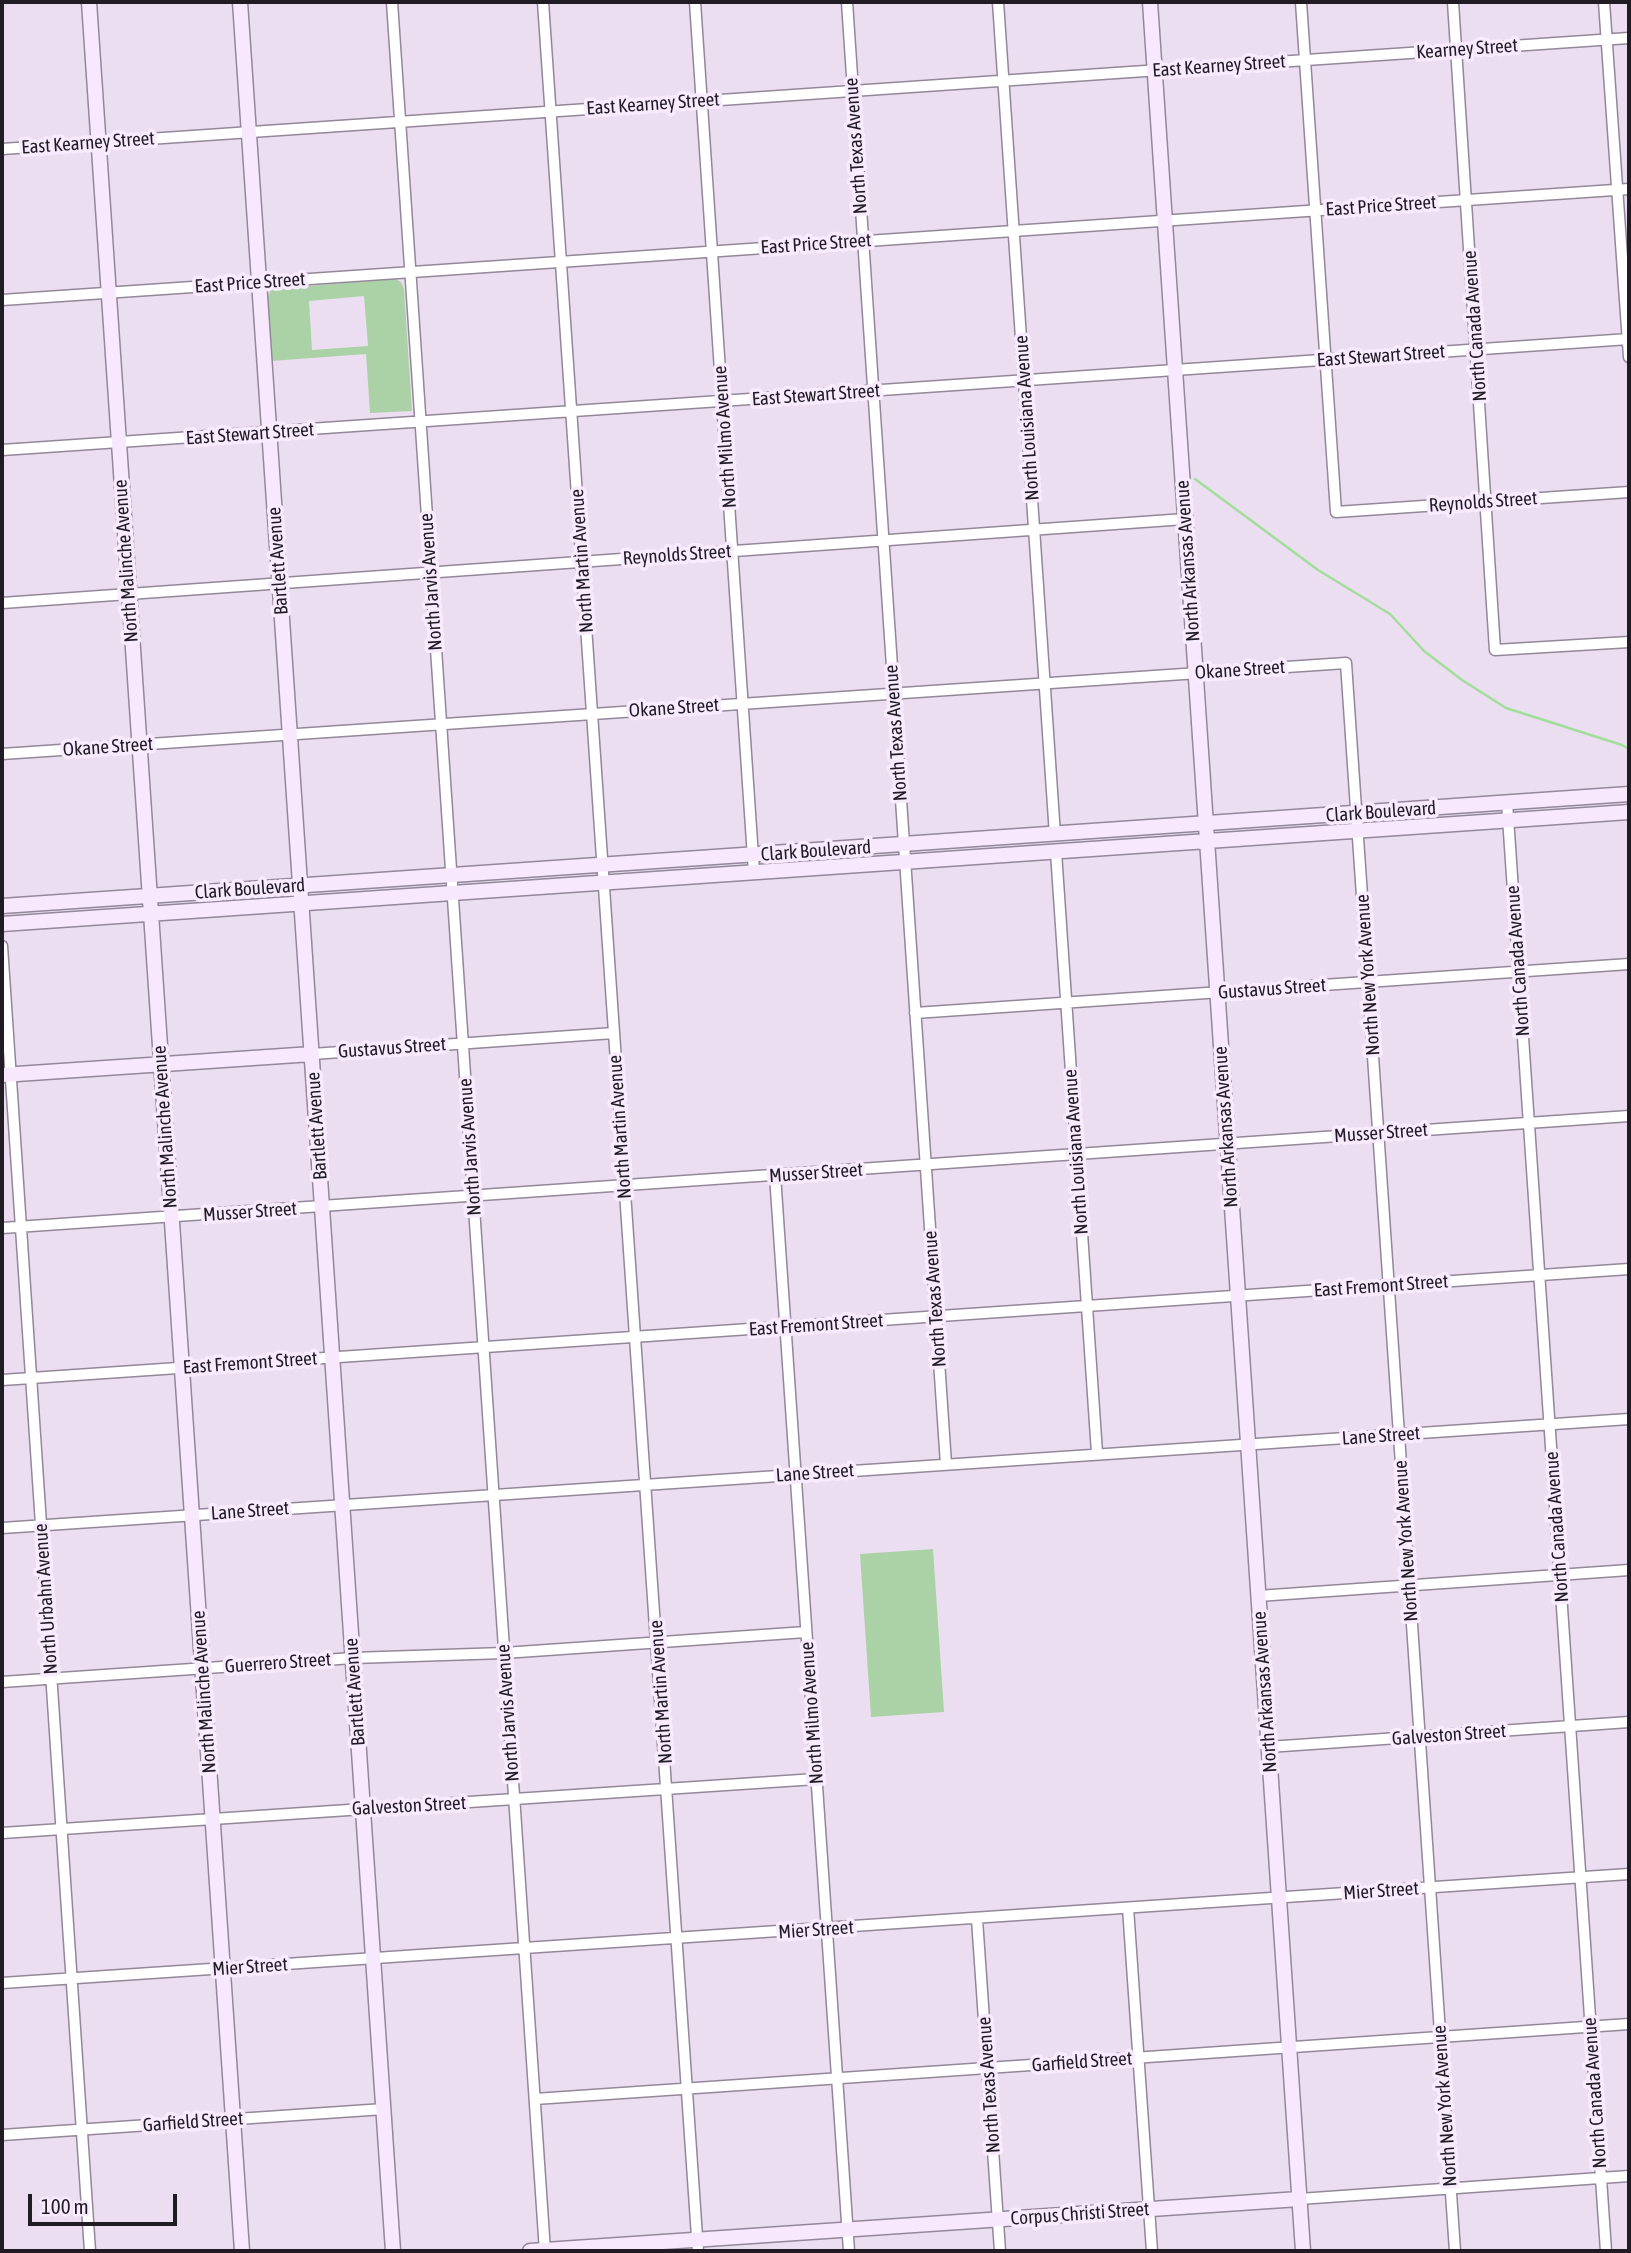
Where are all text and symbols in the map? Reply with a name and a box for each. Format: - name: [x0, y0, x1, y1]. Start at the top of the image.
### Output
- street label: Kearney Street: [1415, 34, 1519, 64]
- street label: East Kearney Street: [1152, 50, 1286, 82]
- street label: North Texas Avenue: [840, 77, 872, 215]
- street label: East Kearney Street: [586, 88, 720, 120]
- street label: East Kearney Street: [21, 127, 155, 159]
- street label: East Price Street: [1325, 191, 1437, 221]
- street label: East Price Street: [760, 229, 872, 259]
- street label: North Canada Avenue: [1458, 250, 1492, 402]
- street label: East Price Street: [194, 268, 306, 298]
- street label: North Louisiana Avenue: [1010, 334, 1044, 502]
- street label: East Stewart Street: [1316, 340, 1446, 372]
- street label: North Milmo Avenue: [709, 365, 741, 509]
- street label: East Stewart Street: [751, 379, 881, 411]
- street label: East Stewart Street: [185, 418, 315, 450]
- street label: North Malinche Avenue: [109, 479, 143, 643]
- street label: North Arkansas Avenue: [1171, 480, 1205, 642]
- street label: Reynolds Street: [1428, 487, 1538, 517]
- street label: North Martin Avenue: [566, 488, 598, 634]
- street label: Bartlett Avenue: [263, 506, 293, 616]
- street label: North Jarvis Avenue: [415, 513, 447, 651]
- street label: Reynolds Street: [622, 540, 732, 570]
- street label: Okane Street: [1194, 655, 1286, 685]
- street label: North Texas Avenue: [880, 664, 912, 802]
- street label: Okane Street: [628, 693, 720, 723]
- street label: Okane Street: [62, 732, 154, 762]
- street label: Clark Boulevard: [1325, 797, 1437, 827]
- street label: Clark Boulevard: [760, 836, 872, 866]
- street label: Clark Boulevard: [194, 874, 306, 904]
- street label: North Canada Avenue: [1501, 885, 1535, 1037]
- street label: North New York Avenue: [1351, 893, 1385, 1057]
- street label: Gustavus Street: [1217, 974, 1327, 1004]
- street label: Gustavus Street: [337, 1033, 447, 1063]
- street label: North Malinche Avenue: [148, 1045, 182, 1209]
- street label: North Arkansas Avenue: [1209, 1046, 1243, 1208]
- street label: North Martin Avenue: [604, 1054, 636, 1200]
- street label: North Louisiana Avenue: [1059, 1068, 1093, 1236]
- street label: Bartlett Avenue: [302, 1071, 332, 1181]
- street label: North Jarvis Avenue: [454, 1078, 486, 1216]
- street label: Musser Street: [1333, 1118, 1429, 1148]
- street label: Musser Street: [768, 1158, 864, 1188]
- street label: Musser Street: [202, 1197, 298, 1227]
- street label: North Texas Avenue: [919, 1230, 951, 1368]
- street label: East Fremont Street: [1313, 1270, 1449, 1302]
- street label: East Fremont Street: [748, 1309, 884, 1341]
- street label: East Fremont Street: [182, 1347, 318, 1379]
- street label: Lane Street: [1341, 1422, 1421, 1450]
- street label: North Canada Avenue: [1540, 1451, 1574, 1603]
- street label: Lane Street: [775, 1459, 855, 1487]
- street label: North New York Avenue: [1389, 1459, 1423, 1623]
- street label: Lane Street: [210, 1497, 290, 1525]
- street label: North Urbahn Avenue: [29, 1523, 63, 1675]
- street label: North Malinche Avenue: [187, 1610, 221, 1774]
- street label: North Arkansas Avenue: [1248, 1611, 1282, 1773]
- street label: North Martin Avenue: [645, 1619, 677, 1765]
- street label: Bartlett Avenue: [340, 1637, 370, 1747]
- street label: North Milmo Avenue: [796, 1641, 828, 1785]
- street label: North Jarvis Avenue: [492, 1644, 524, 1782]
- street label: Guerrero Street: [224, 1648, 332, 1678]
- street label: Galveston Street: [1391, 1720, 1507, 1750]
- street label: Galveston Street: [351, 1792, 467, 1820]
- street label: Mier Street: [1342, 1877, 1420, 1905]
- street label: Mier Street: [777, 1916, 855, 1944]
- street label: Mier Street: [211, 1953, 289, 1981]
- street label: North Texas Avenue: [973, 2016, 1005, 2154]
- street label: North Canada Avenue: [1578, 2017, 1612, 2169]
- street label: North New York Avenue: [1428, 2024, 1462, 2188]
- street label: Garfield Street: [1031, 2047, 1133, 2077]
- street label: Garfield Street: [142, 2107, 244, 2137]
- scale bar: [32, 2180, 180, 2224]
- text: 100 m: [41, 2194, 89, 2218]
- street label: Corpus Christi Street: [1010, 2198, 1150, 2230]

